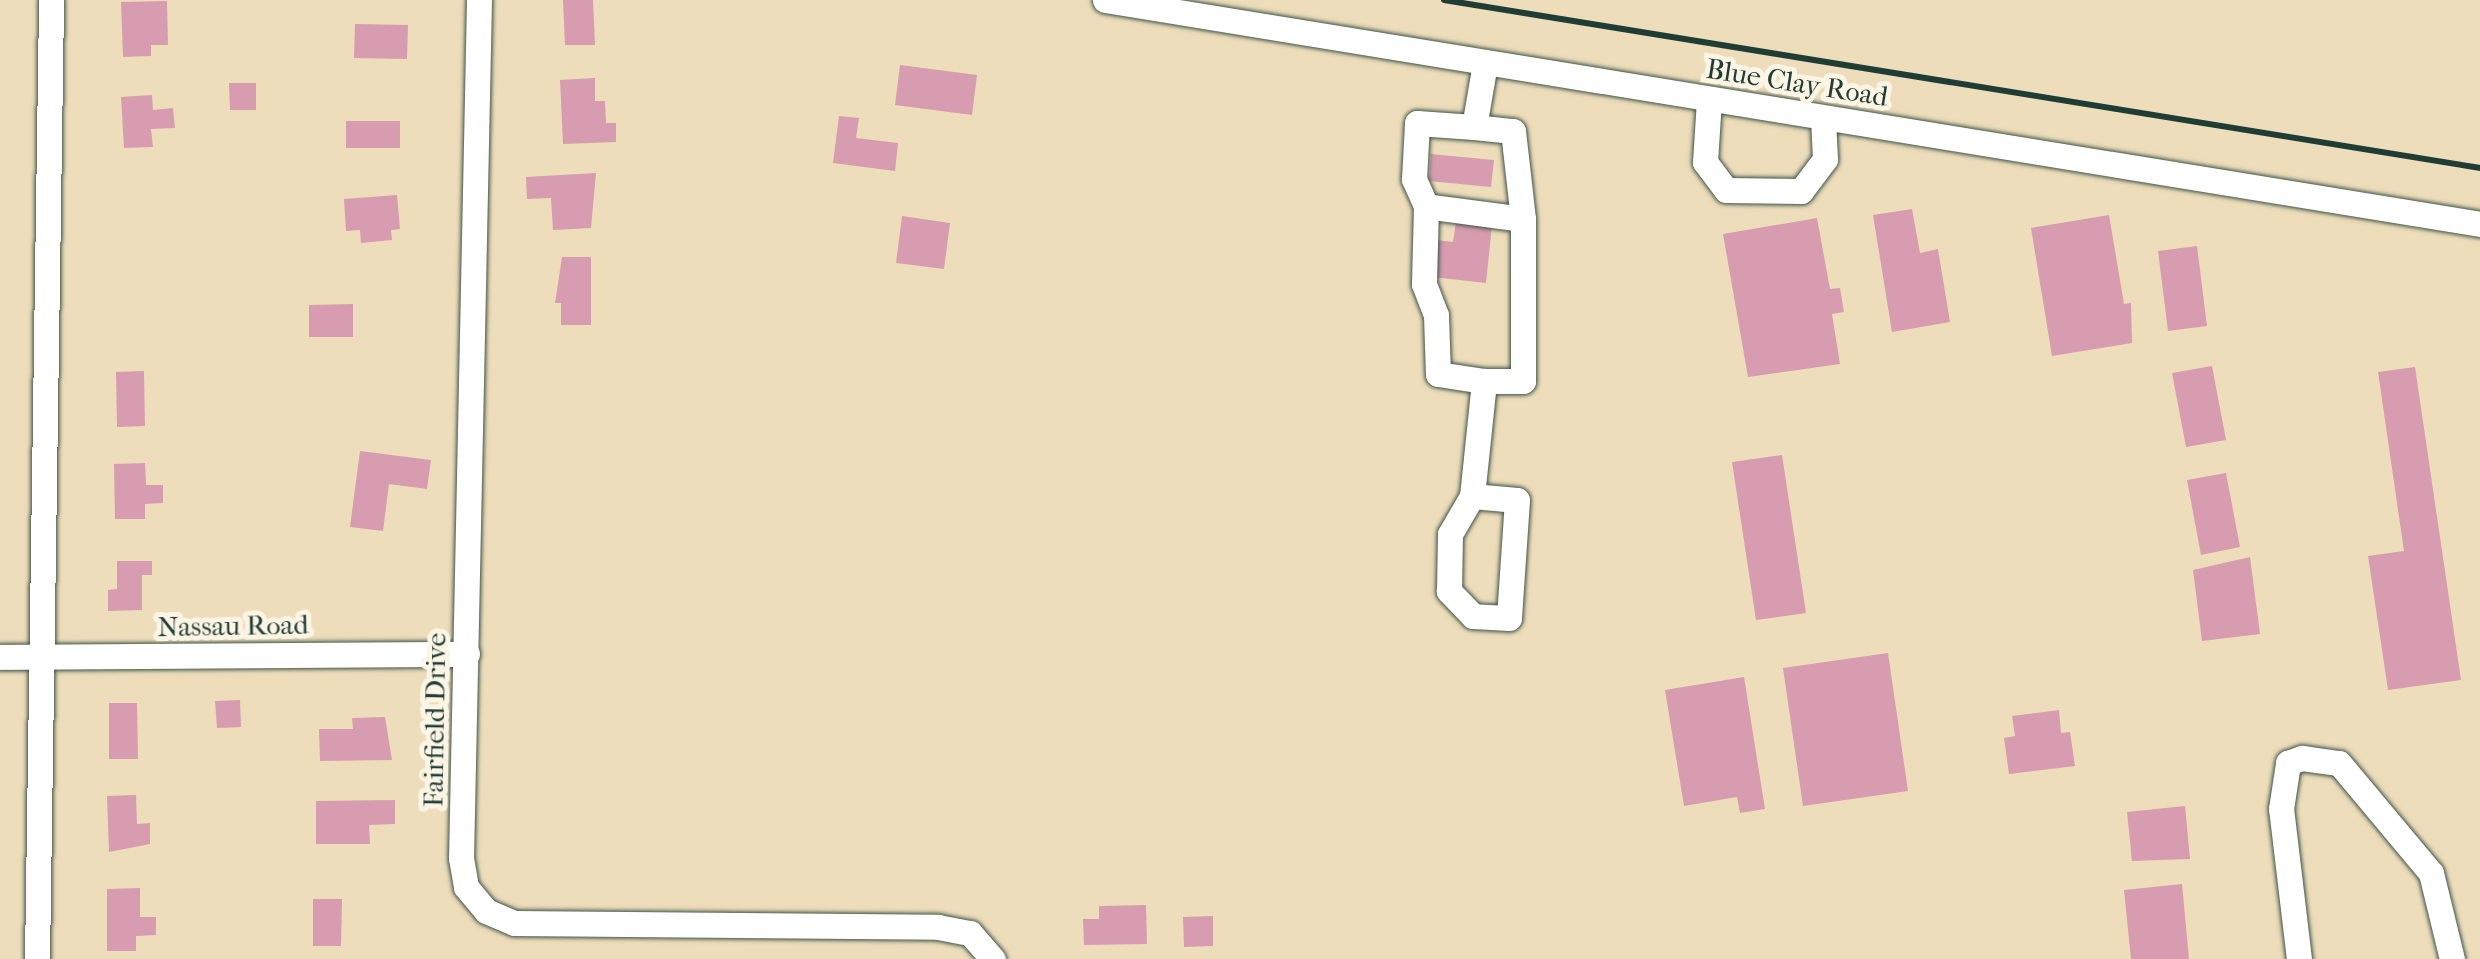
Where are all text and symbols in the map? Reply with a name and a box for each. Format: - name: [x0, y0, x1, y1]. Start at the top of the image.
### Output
- street label: Blue Clay Road: [1704, 52, 1890, 114]
- street label: Nassau Road: [157, 608, 309, 644]
- street label: Fairfield Drive: [417, 632, 453, 808]

